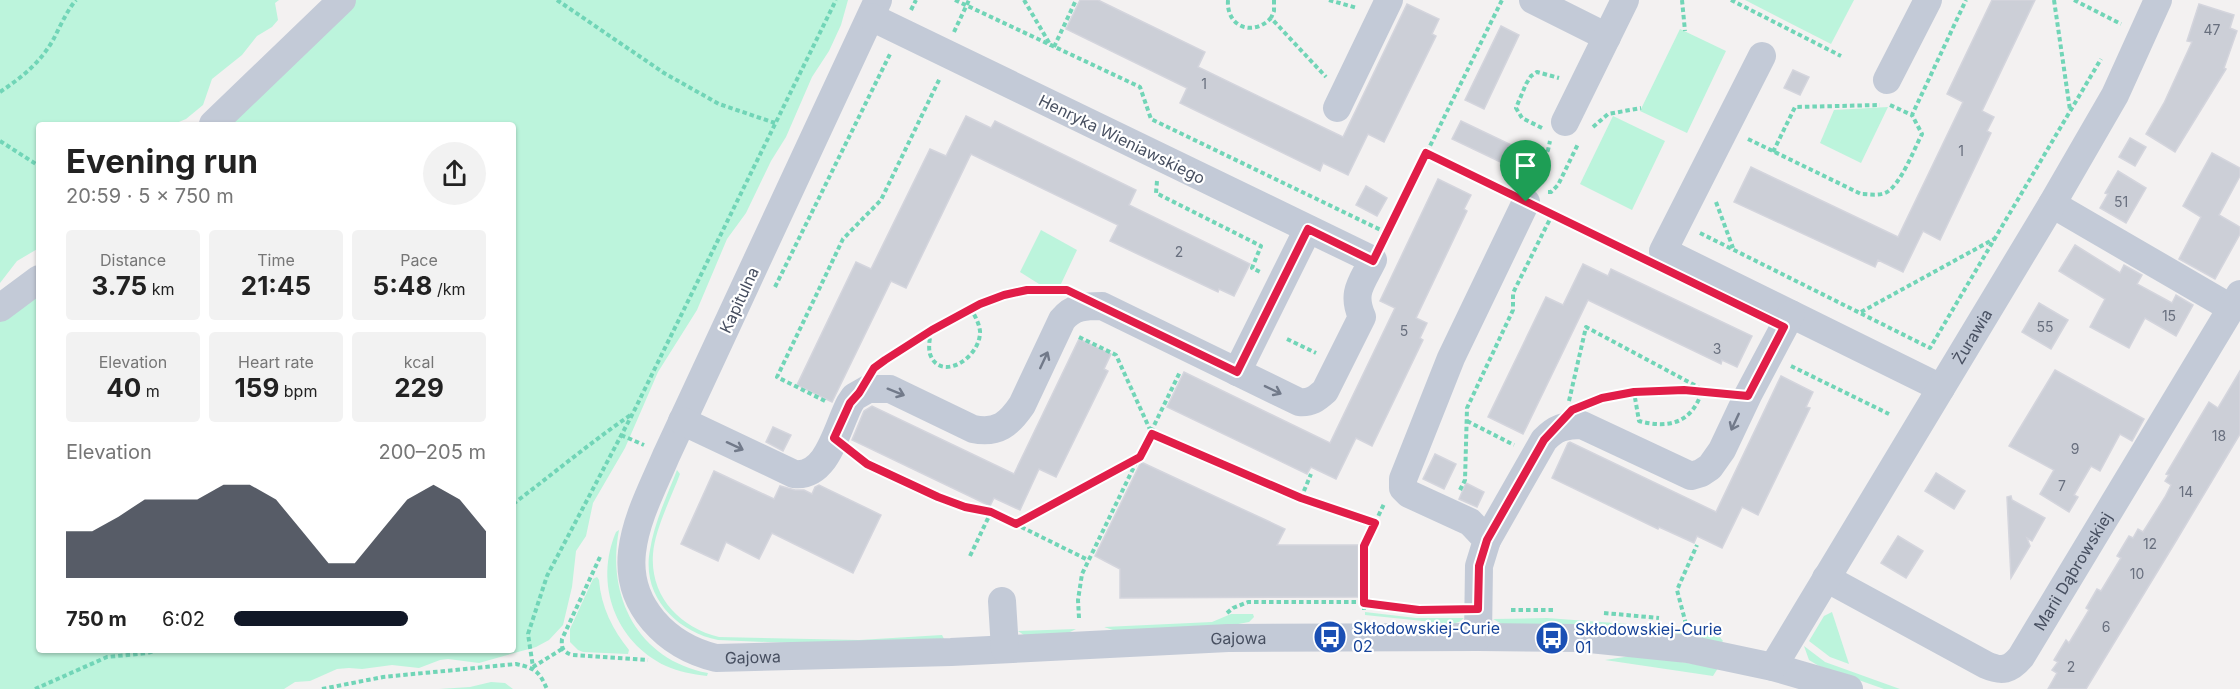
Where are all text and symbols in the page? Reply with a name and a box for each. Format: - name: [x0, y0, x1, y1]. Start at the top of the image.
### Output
- house number: 47: [2204, 21, 2221, 38]
- house number: 1: [1201, 75, 1207, 92]
- street label: Henryka Wieniawskiego: [1036, 90, 1208, 188]
- pin: [1500, 140, 1551, 202]
- text: Evening run: [66, 141, 258, 181]
- button: share: [423, 142, 486, 205]
- house number: 1: [1958, 142, 1964, 159]
- icon: arrive: [1509, 149, 1542, 182]
- text: 20:59 · 5 × 750 m: [66, 184, 234, 208]
- house number: 51: [2114, 193, 2128, 210]
- house number: 2: [1175, 243, 1183, 260]
- text: Distance: [100, 250, 166, 270]
- text: Time: [257, 250, 295, 270]
- text: Pace: [400, 250, 438, 270]
- street label: Kapitulna: [715, 264, 763, 336]
- text: 3.75: [91, 270, 147, 301]
- text: 21:45: [241, 270, 311, 301]
- text: 5:48: [373, 270, 432, 301]
- text: km: [147, 279, 175, 299]
- text: /km: [432, 279, 465, 299]
- street label: Żurawia: [1948, 305, 1996, 367]
- house number: 15: [2162, 307, 2176, 324]
- house number: 55: [2036, 318, 2054, 335]
- house number: 5: [1400, 322, 1408, 339]
- house number: 3: [1713, 340, 1721, 357]
- text: Elevation: [99, 352, 167, 372]
- text: Heart rate: [238, 352, 314, 372]
- text: kcal: [404, 352, 434, 372]
- one-way arrow: [1038, 352, 1050, 370]
- text: 40: [106, 372, 141, 403]
- text: 159: [235, 372, 279, 403]
- text: 229: [394, 372, 444, 403]
- text: m: [141, 381, 160, 401]
- text: bpm: [279, 381, 317, 401]
- one-way arrow: [1264, 384, 1282, 396]
- one-way arrow: [887, 387, 905, 398]
- one-way arrow: [1728, 413, 1740, 431]
- house number: 18: [2212, 427, 2226, 444]
- text: Elevation: [66, 440, 152, 464]
- text: 200–205 m: [378, 440, 486, 464]
- house number: 9: [2071, 440, 2079, 457]
- one-way arrow: [726, 441, 744, 453]
- house number: 7: [2058, 477, 2066, 494]
- house number: 14: [2179, 483, 2193, 500]
- street label: Marii Dąbrowskiej: [2029, 508, 2116, 634]
- house number: 12: [2143, 535, 2157, 552]
- house number: 10: [2130, 565, 2144, 582]
- text: 750 m: [66, 607, 127, 631]
- text: 6:02: [162, 607, 205, 631]
- place label: Skłodowskiej-Curie 02: [1353, 618, 1500, 656]
- house number: 6: [2102, 618, 2110, 635]
- bus stop icon: Skłodowskiej-Curie 02: [1312, 619, 1348, 655]
- place label: Skłodowskiej-Curie 01: [1575, 619, 1722, 657]
- bus stop icon: Skłodowskiej-Curie 01: [1534, 620, 1570, 656]
- street label: Gajowa: [1210, 628, 1267, 649]
- street label: Gajowa: [725, 646, 781, 668]
- house number: 2: [2067, 658, 2075, 675]

